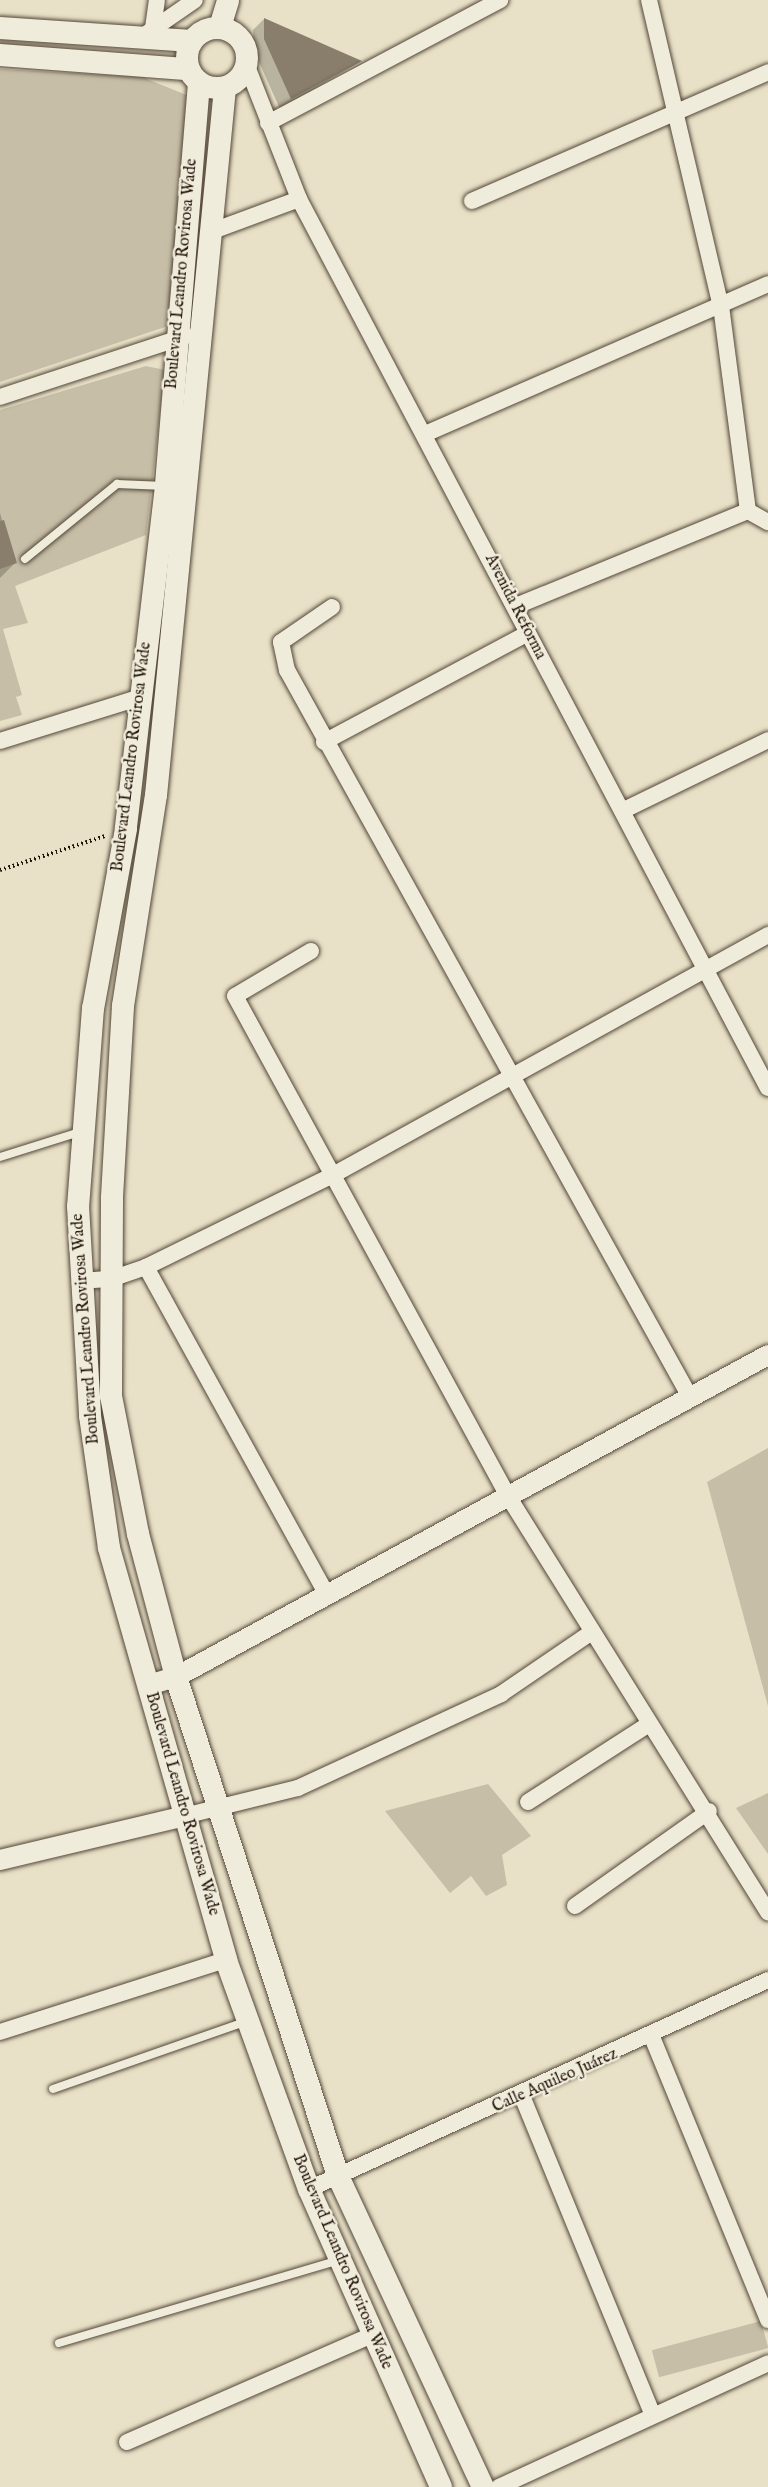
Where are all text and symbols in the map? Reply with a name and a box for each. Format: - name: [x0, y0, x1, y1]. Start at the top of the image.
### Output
- street label: Boulevard Leandro Rovirosa Wade: [162, 158, 202, 390]
- street label: Avenida Reforma: [480, 551, 550, 663]
- street label: Boulevard Leandro Rovirosa Wade: [108, 641, 156, 873]
- street label: Boulevard Leandro Rovirosa Wade: [68, 1213, 104, 1445]
- street label: Boulevard Leandro Rovirosa Wade: [141, 1690, 223, 1918]
- street label: Calle Aquileo Juárez: [489, 2045, 621, 2117]
- street label: Boulevard Leandro Rovirosa Wade: [288, 2152, 396, 2372]

